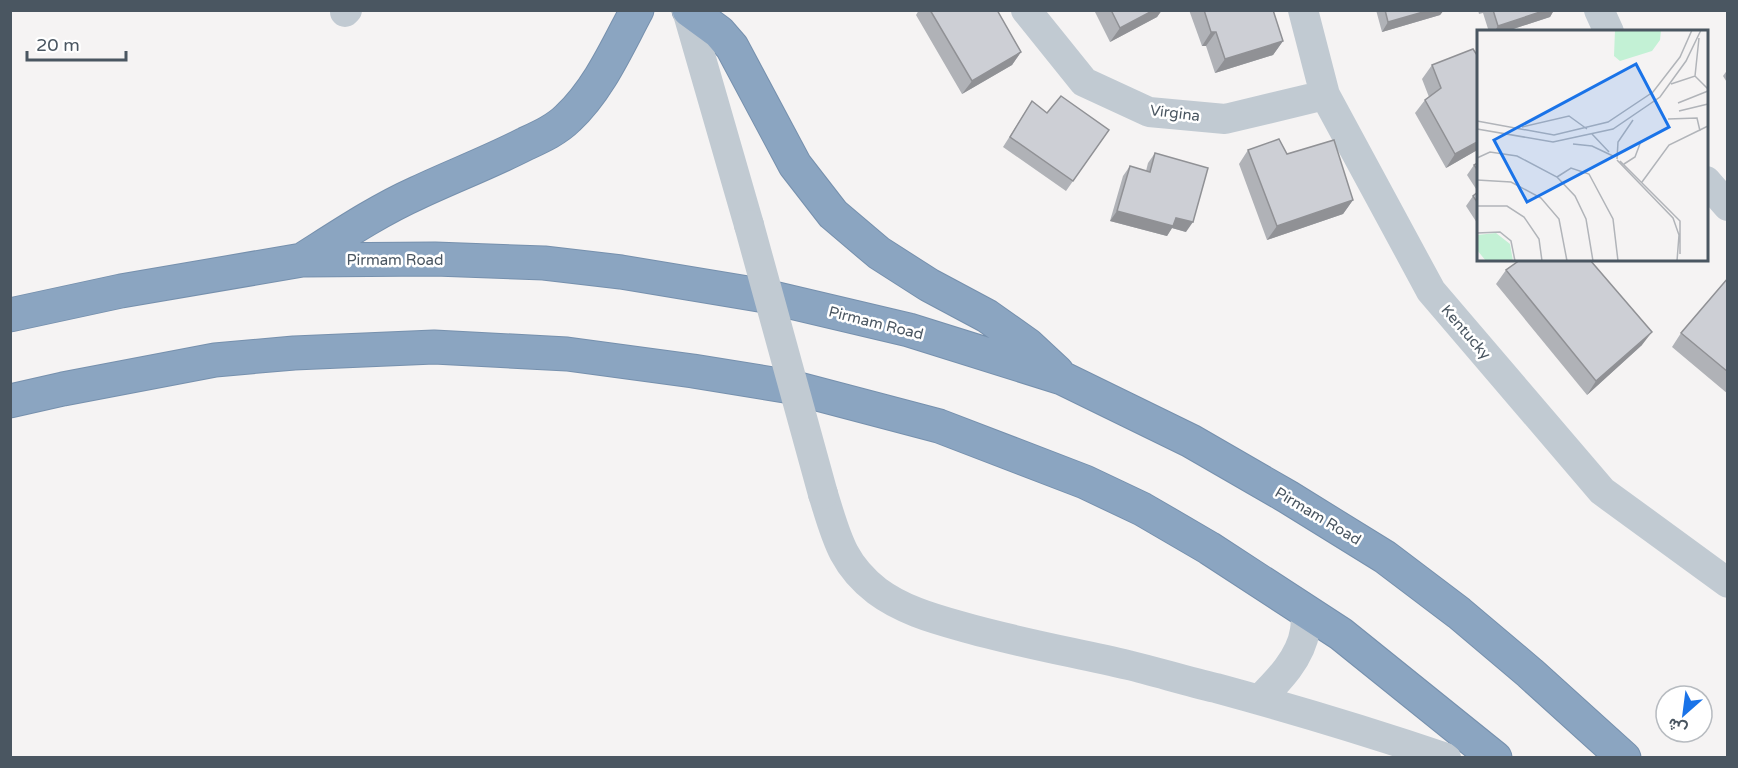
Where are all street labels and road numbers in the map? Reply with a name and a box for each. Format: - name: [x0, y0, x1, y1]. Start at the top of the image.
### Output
- street label: Virgina: [1149, 101, 1201, 125]
- street label: Pirmam Road: [346, 251, 444, 269]
- street label: Kentucky: [1437, 301, 1495, 363]
- street label: Pirmam Road: [827, 303, 925, 343]
- street label: Pirmam Road: [1272, 483, 1364, 549]

